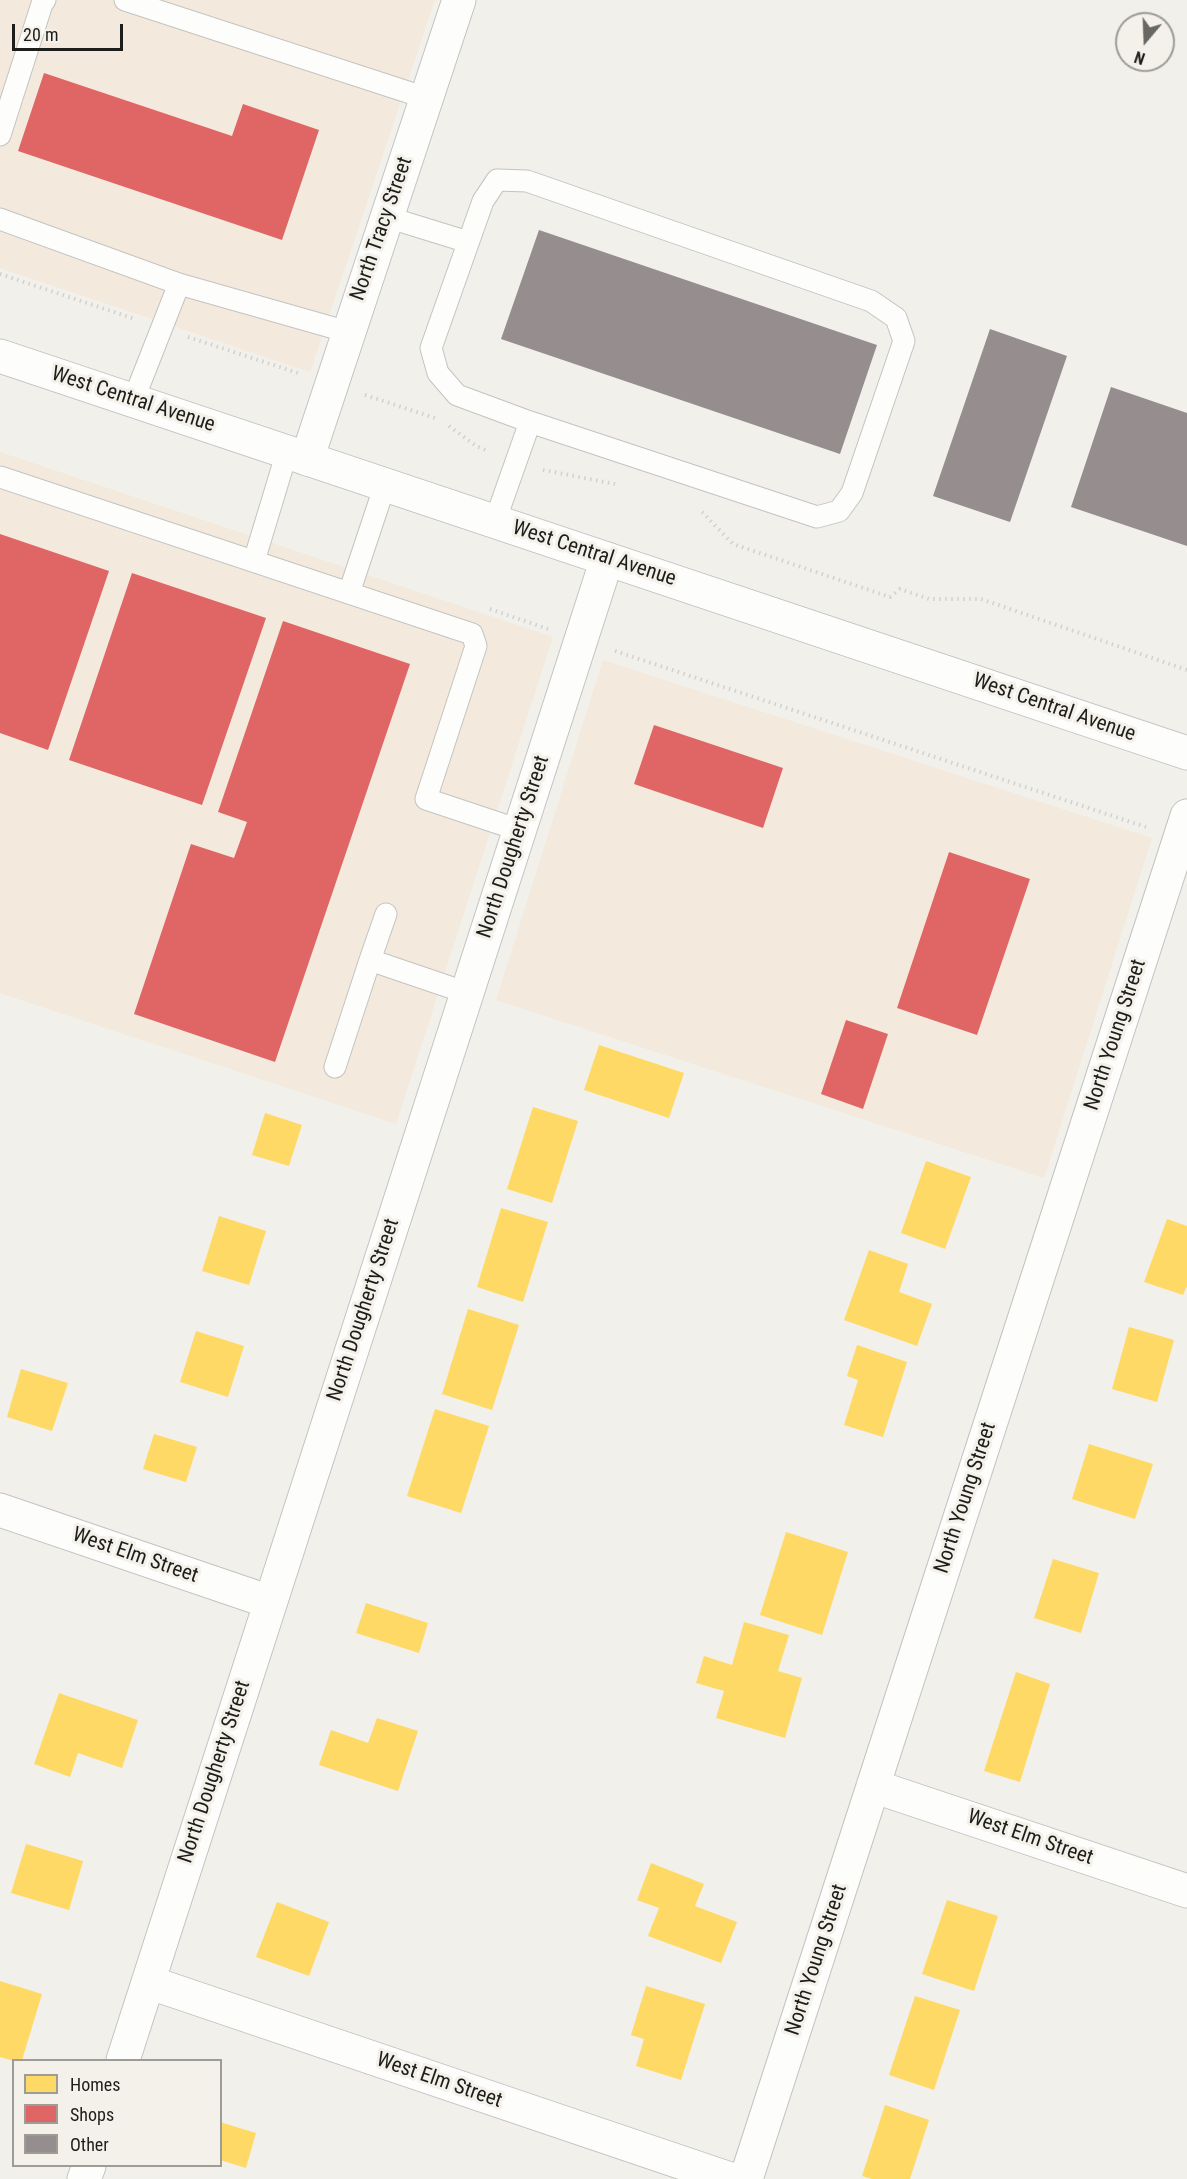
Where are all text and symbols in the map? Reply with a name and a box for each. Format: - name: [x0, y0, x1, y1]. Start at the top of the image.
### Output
- scale bar: [15, 12, 126, 50]
- north arrow: [1115, 12, 1175, 72]
- text: 20 m: [23, 24, 58, 45]
- text: N: [1132, 47, 1147, 68]
- street label: North Tracy Street: [346, 154, 418, 304]
- street label: West Central Avenue: [48, 362, 218, 438]
- street label: West Central Avenue: [509, 516, 679, 592]
- street label: West Central Avenue: [969, 668, 1139, 748]
- street label: North Dougherty Street: [473, 752, 555, 942]
- street label: North Young Street: [1080, 956, 1152, 1114]
- street label: North Dougherty Street: [323, 1215, 405, 1405]
- street label: North Young Street: [930, 1419, 1002, 1577]
- street label: West Elm Street: [69, 1523, 201, 1589]
- street label: North Dougherty Street: [174, 1677, 256, 1867]
- street label: West Elm Street: [964, 1805, 1096, 1871]
- street label: North Young Street: [781, 1881, 853, 2039]
- street label: West Elm Street: [373, 2048, 505, 2114]
- legend: [12, 2059, 222, 2167]
- text: Homes: [70, 2074, 120, 2095]
- text: Shops: [70, 2104, 114, 2125]
- text: Other: [70, 2134, 109, 2155]

